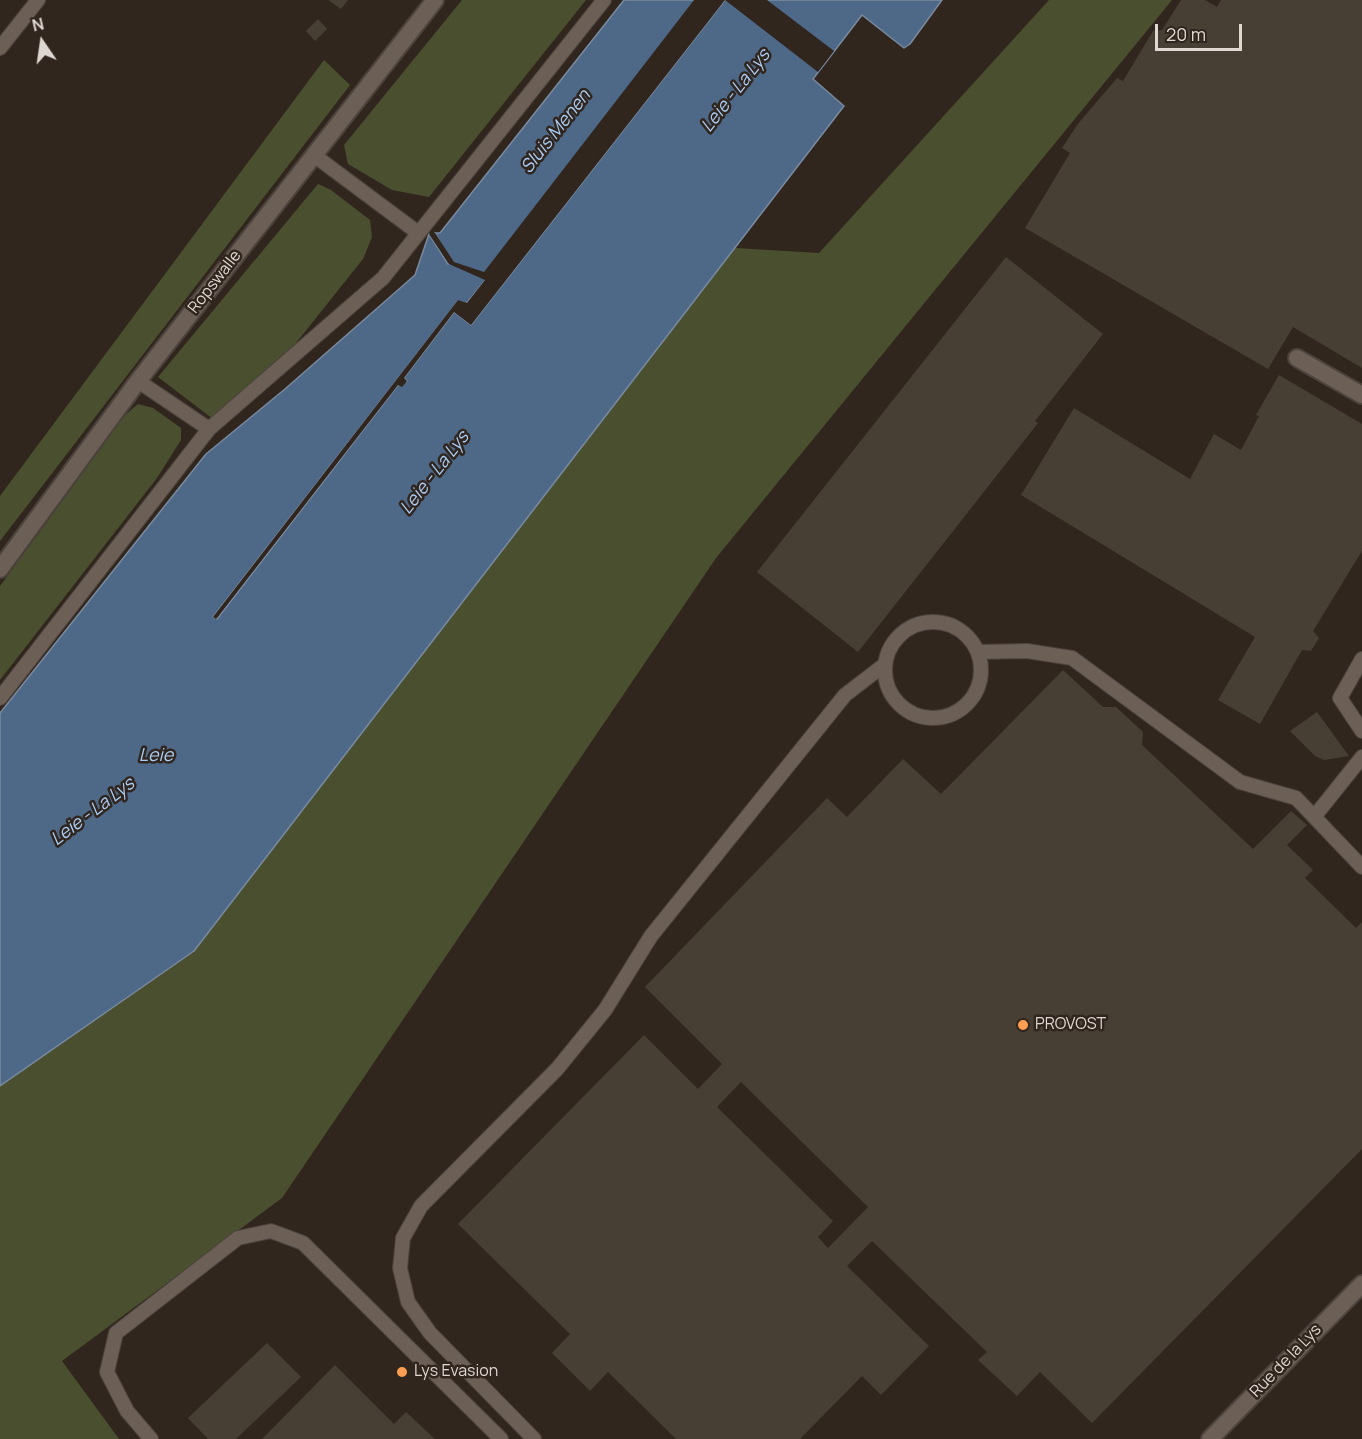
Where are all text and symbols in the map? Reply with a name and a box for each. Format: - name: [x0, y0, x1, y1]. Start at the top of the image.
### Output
- north arrow: [12, 12, 72, 72]
- text: N: [30, 12, 46, 36]
- scale bar: [1158, 12, 1245, 50]
- text: 20 m: [1166, 22, 1206, 46]
- water label: Leie - La Lys: [697, 45, 775, 137]
- water label: Sluis Menen: [517, 86, 595, 178]
- street label: Ropswalle: [184, 247, 246, 317]
- water label: Leie - La Lys: [396, 427, 474, 519]
- water label: Leie: [139, 745, 173, 767]
- water label: Leie - La Lys: [47, 774, 139, 850]
- place label: PROVOST: [1035, 1015, 1106, 1035]
- marker: PROVOST: [1016, 1018, 1030, 1032]
- street label: Rue de la Lys: [1246, 1320, 1326, 1402]
- place label: Lys Evasion: [414, 1362, 498, 1382]
- marker: Lys Evasion: [395, 1365, 409, 1379]

